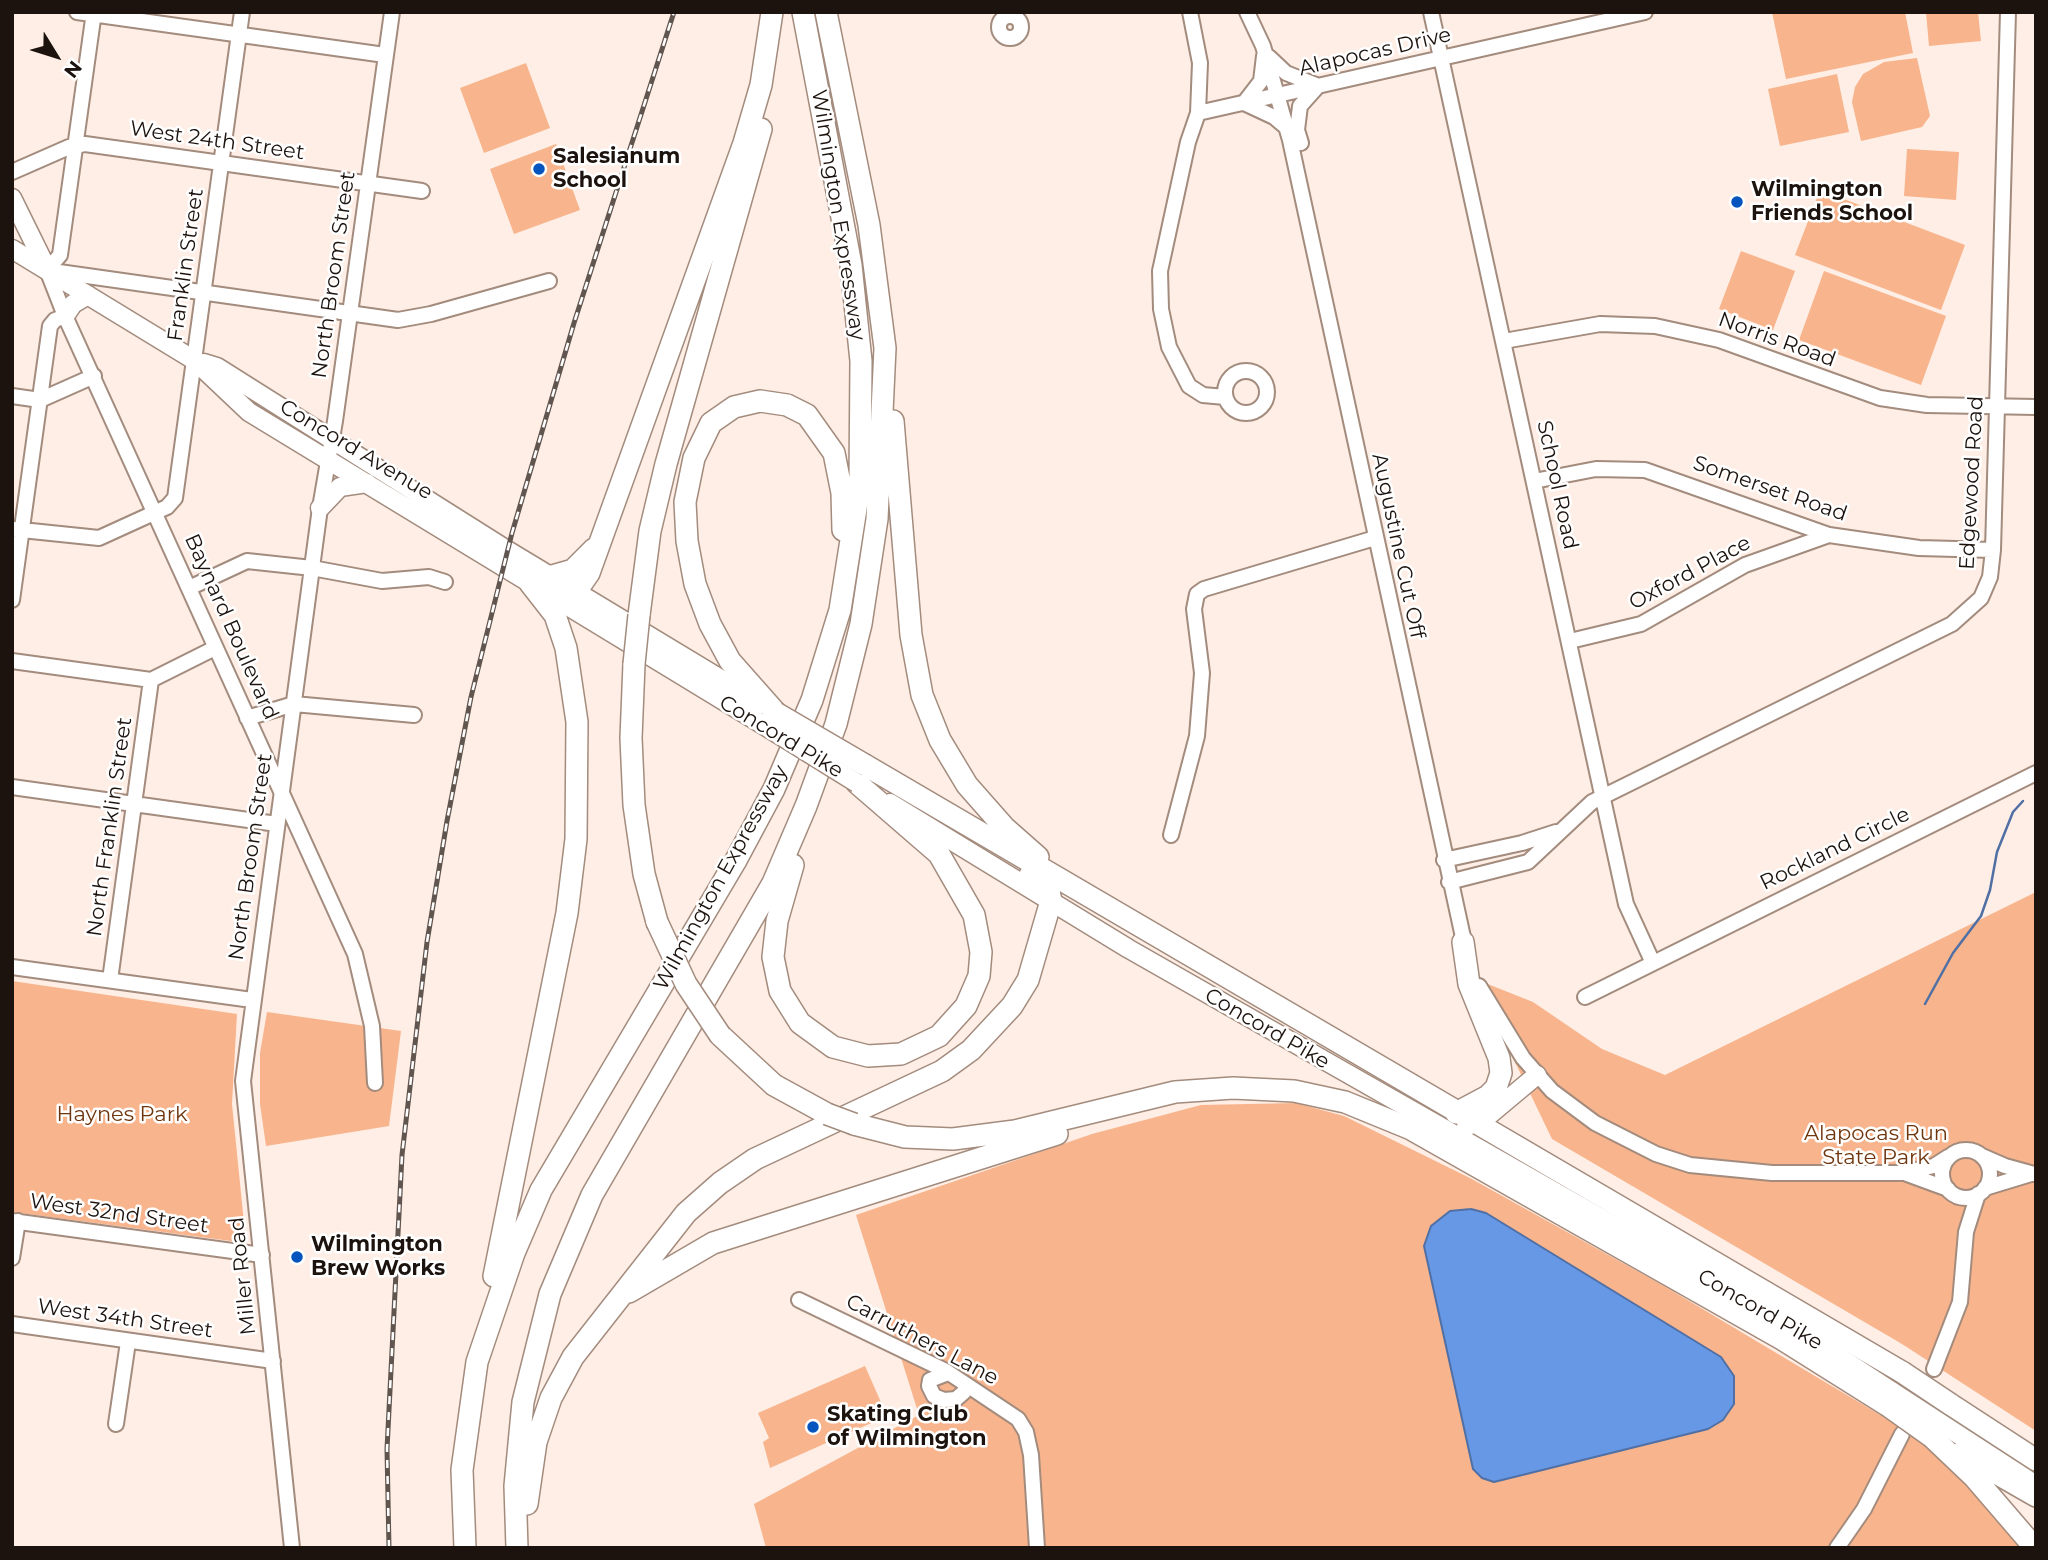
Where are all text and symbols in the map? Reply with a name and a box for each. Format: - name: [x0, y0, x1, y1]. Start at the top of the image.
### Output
- north arrow: [21, 21, 91, 91]
- street label: Alapocas Drive: [1296, 22, 1454, 82]
- text: N: [59, 56, 87, 82]
- street label: Wilmington Expressway: [806, 88, 870, 342]
- street label: West 24th Street: [128, 116, 306, 166]
- place label: Salesianum School: [553, 144, 680, 194]
- marker: Salesianum School: [531, 161, 547, 177]
- street label: North Broom Street: [307, 170, 361, 380]
- place label: Wilmington Friends School: [1751, 177, 1913, 227]
- street label: Franklin Street: [163, 187, 209, 343]
- marker: Wilmington Friends School: [1729, 194, 1745, 210]
- street label: Norris Road: [1715, 307, 1839, 373]
- street label: Concord Avenue: [275, 394, 437, 506]
- street label: Edgewood Road: [1955, 395, 1989, 571]
- street label: School Road: [1531, 418, 1583, 552]
- street label: Augustine Cut Off: [1366, 451, 1430, 641]
- street label: Somerset Road: [1690, 451, 1850, 527]
- street label: Baynard Boulevard: [179, 530, 283, 724]
- street label: Oxford Place: [1625, 530, 1755, 616]
- street label: Concord Pike: [715, 690, 847, 784]
- street label: North Franklin Street: [82, 716, 138, 938]
- street label: North Broom Street: [224, 752, 278, 962]
- street label: Wilmington Expressway: [649, 761, 793, 995]
- street label: Rockland Circle: [1756, 802, 1914, 896]
- street label: Concord Pike: [1200, 983, 1334, 1075]
- park label: Haynes Park: [56, 1102, 188, 1128]
- park label: Alapocas Run State Park: [1804, 1121, 1948, 1171]
- street label: West 32nd Street: [28, 1189, 210, 1239]
- street label: Miller Road: [224, 1216, 262, 1336]
- place label: Wilmington Brew Works: [311, 1232, 445, 1282]
- marker: Wilmington Brew Works: [289, 1249, 305, 1265]
- street label: Concord Pike: [1693, 1264, 1827, 1356]
- street label: Carruthers Lane: [841, 1289, 1003, 1391]
- street label: West 34th Street: [36, 1294, 214, 1344]
- place label: Skating Club of Wilmington: [827, 1402, 986, 1452]
- marker: Skating Club of Wilmington: [805, 1419, 821, 1435]

